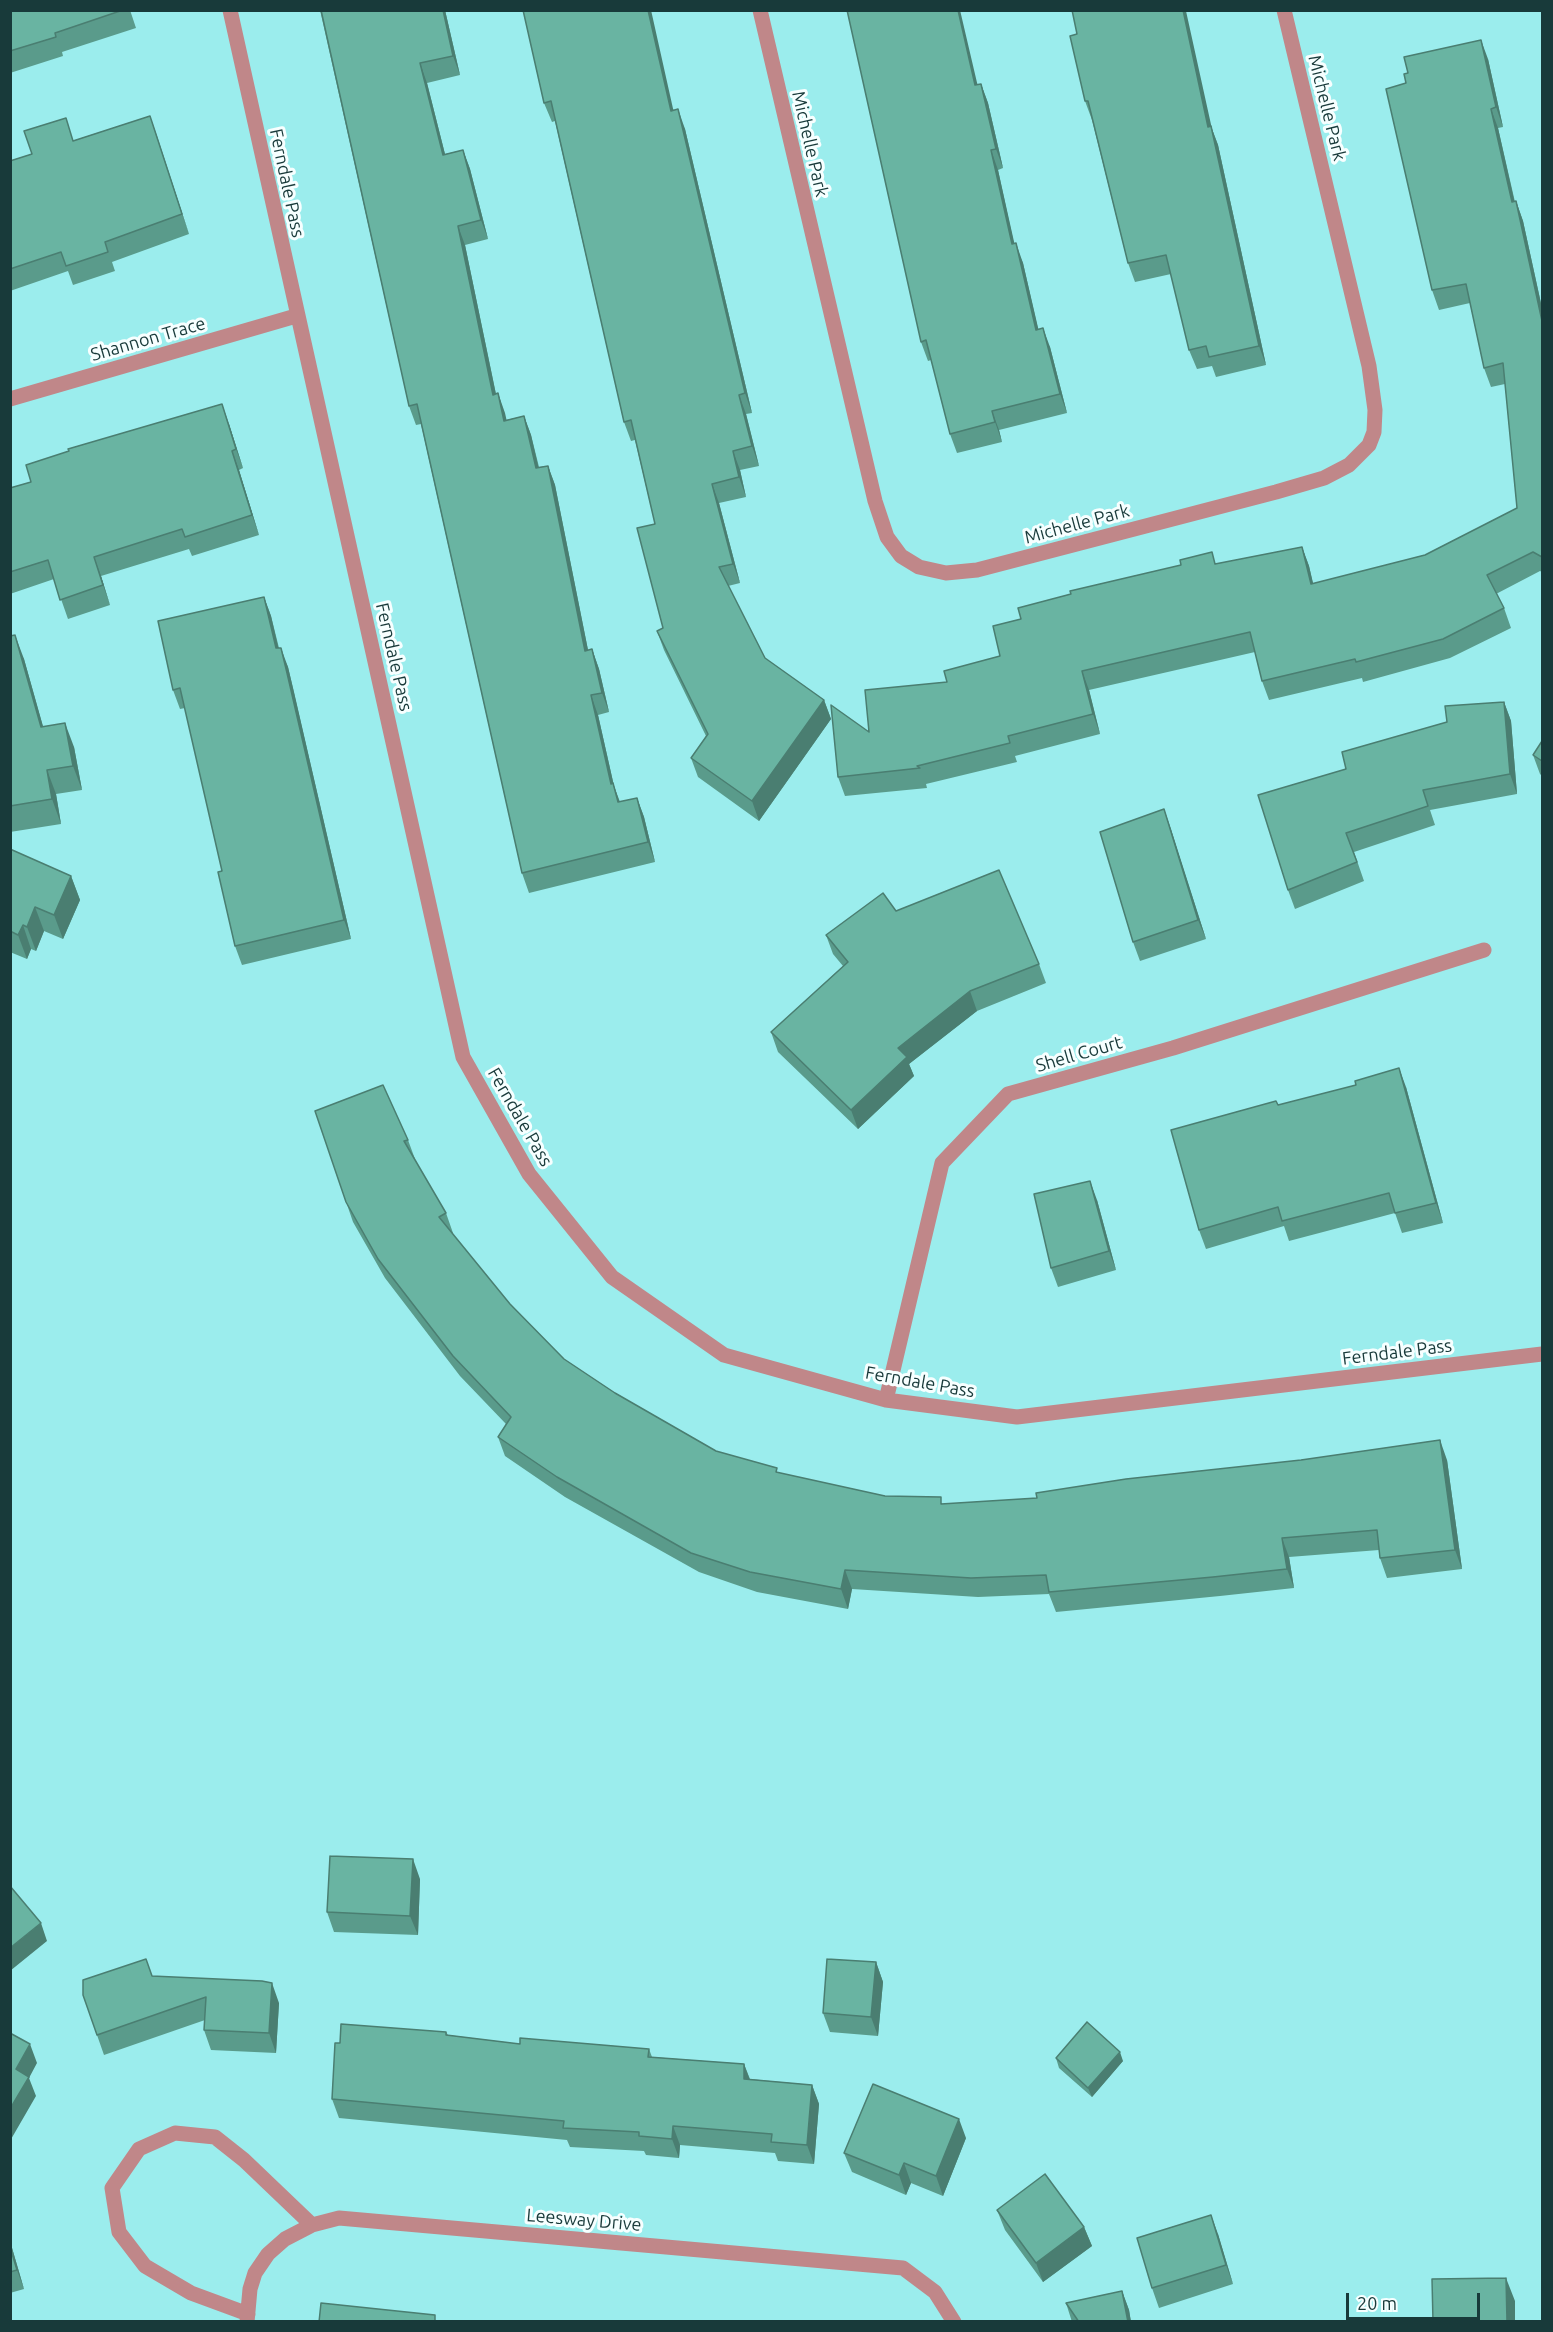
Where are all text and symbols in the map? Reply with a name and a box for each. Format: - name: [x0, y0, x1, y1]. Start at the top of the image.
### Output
- street label: Michelle Park: [1303, 53, 1351, 163]
- street label: Michelle Park: [787, 89, 833, 199]
- street label: Ferndale Pass: [265, 127, 309, 239]
- street label: Shannon Trace: [88, 312, 208, 366]
- street label: Michelle Park: [1022, 500, 1132, 548]
- street label: Ferndale Pass: [371, 601, 417, 713]
- street label: Shell Court: [1033, 1031, 1125, 1077]
- street label: Ferndale Pass: [483, 1064, 557, 1170]
- street label: Ferndale Pass: [1341, 1335, 1453, 1369]
- street label: Ferndale Pass: [864, 1362, 976, 1402]
- street label: Leesway Drive: [526, 2204, 642, 2236]
- scale bar: [1349, 2281, 1482, 2319]
- text: 20 m: [1357, 2293, 1397, 2313]

